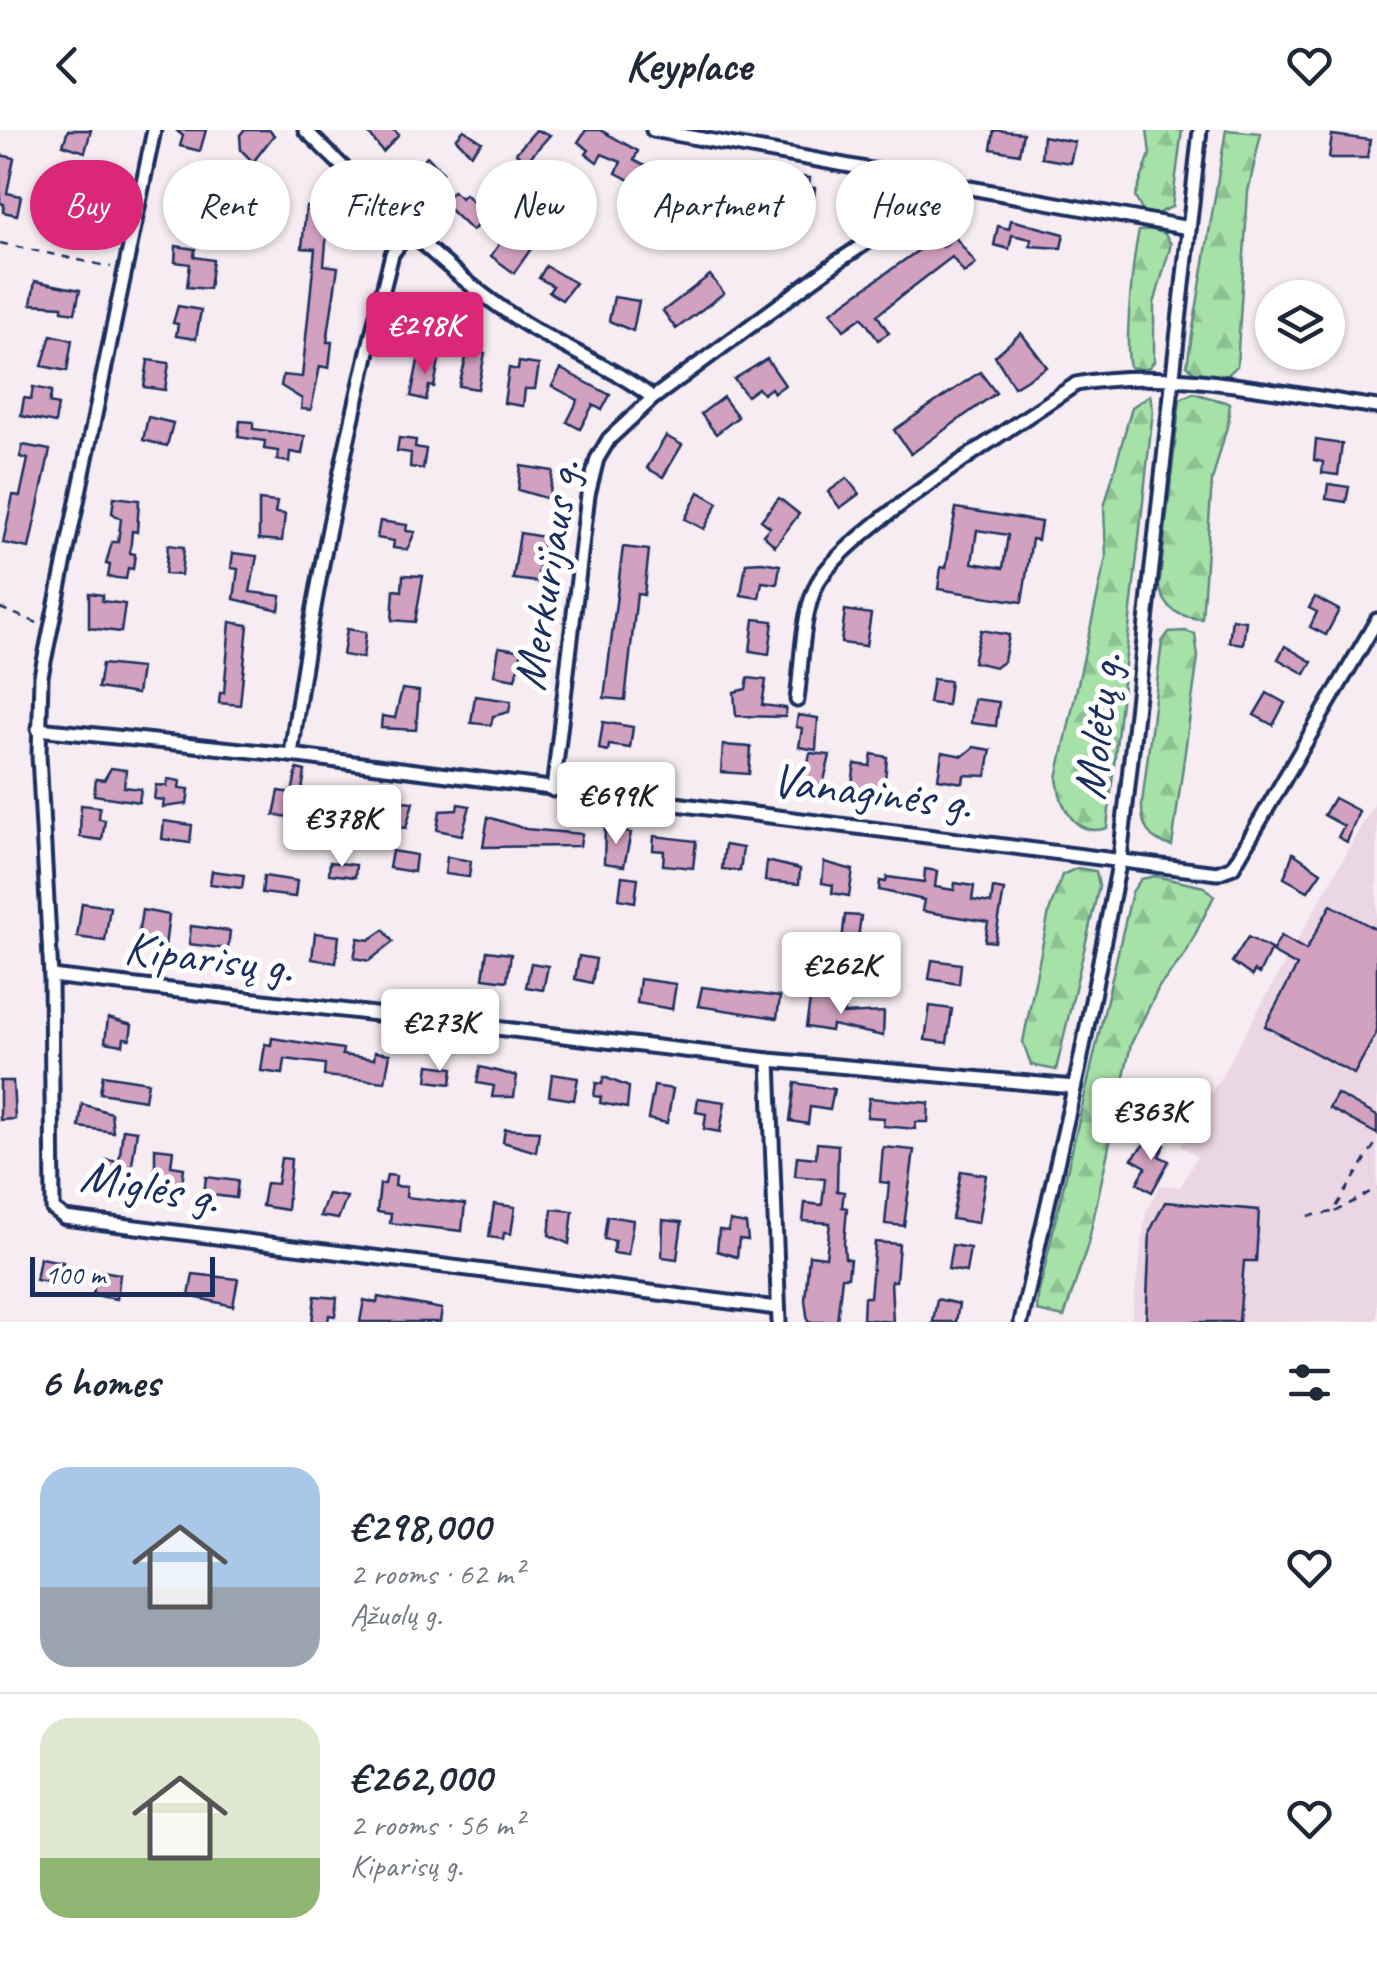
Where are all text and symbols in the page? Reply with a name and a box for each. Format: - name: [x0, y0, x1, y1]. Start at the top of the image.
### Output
- text: Keyplace: [625, 37, 752, 94]
- icon: back: [40, 38, 95, 93]
- icon: heart: [1282, 38, 1337, 93]
- chip: Buy: [30, 160, 143, 250]
- chip: Rent: [163, 160, 290, 250]
- chip: Filters: [310, 160, 456, 250]
- chip: New: [476, 160, 597, 250]
- chip: Apartment: [617, 160, 816, 250]
- chip: House: [836, 160, 974, 250]
- map controls: [1255, 280, 1345, 370]
- button: layers: [1255, 280, 1345, 370]
- pin: €298K: [355, 292, 495, 377]
- text: €298K: [388, 304, 462, 345]
- street label: Merkurijaus g.: [498, 455, 594, 694]
- street label: Molėtų g.: [1058, 649, 1136, 803]
- street label: Vanaginės g.: [769, 749, 976, 833]
- pin: €699K: [546, 762, 686, 847]
- text: €699K: [579, 774, 653, 815]
- pin: €378K: [272, 785, 412, 870]
- text: €378K: [305, 797, 379, 838]
- street label: Kiparisų g.: [121, 917, 297, 997]
- pin: €262K: [771, 932, 911, 1017]
- text: €262K: [804, 944, 878, 985]
- pin: €273K: [370, 989, 510, 1074]
- text: €273K: [403, 1001, 477, 1042]
- pin: €363K: [1081, 1078, 1221, 1163]
- text: €363K: [1114, 1090, 1188, 1131]
- street label: Miglės g.: [76, 1144, 224, 1228]
- scale bar: [30, 1252, 215, 1296]
- text: 100 m: [45, 1257, 105, 1292]
- icon: filters: [1282, 1355, 1337, 1410]
- text: 6 homes: [40, 1356, 159, 1409]
- text: €298,000: [350, 1500, 490, 1553]
- icon: home: [120, 1507, 240, 1627]
- icon: heart: [1282, 1540, 1337, 1595]
- text: 2 rooms · 62 m²: [350, 1553, 523, 1594]
- text: Ąžuolų g.: [350, 1594, 442, 1635]
- text: €262,000: [350, 1751, 492, 1804]
- icon: home: [120, 1758, 240, 1878]
- icon: heart: [1282, 1791, 1337, 1846]
- text: 2 rooms · 56 m²: [350, 1804, 523, 1845]
- text: Kiparisų g.: [350, 1845, 463, 1886]

